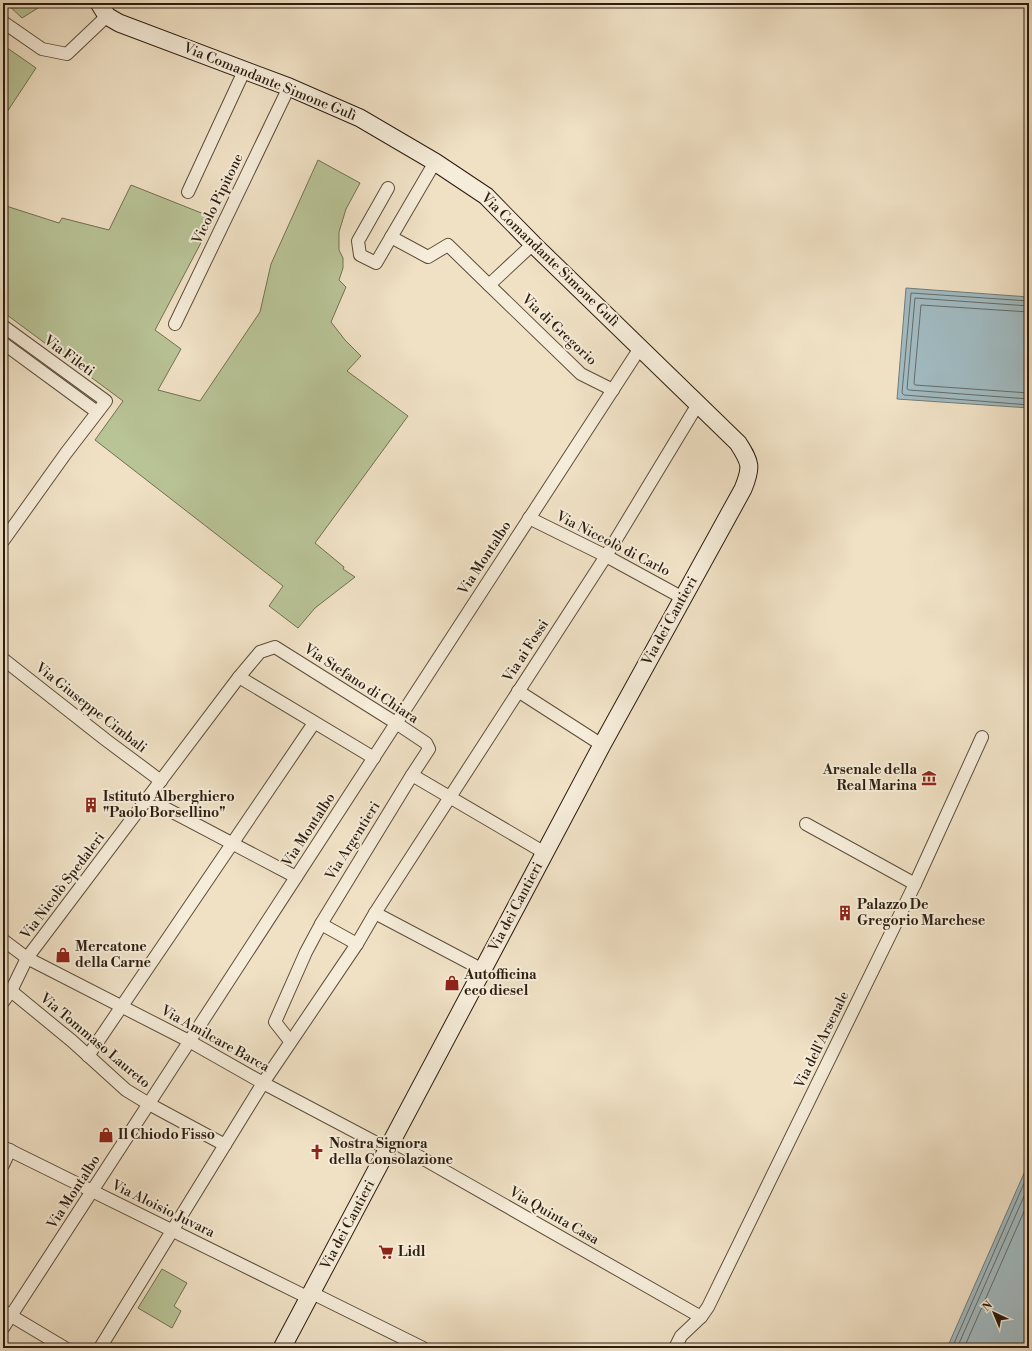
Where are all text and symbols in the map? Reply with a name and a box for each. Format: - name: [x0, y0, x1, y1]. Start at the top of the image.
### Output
- street label: Via Comandante Simone Gulì: [180, 39, 360, 125]
- street label: Vicolo Pipitone: [188, 151, 248, 248]
- street label: Via Comandante Simone Gulì: [476, 188, 623, 331]
- street label: Via di Gregorio: [517, 290, 601, 370]
- street label: Via Fileti: [39, 331, 98, 381]
- street label: Via Niccolò di Carlo: [552, 507, 673, 581]
- street label: Via Montalbo: [454, 517, 516, 599]
- street label: Via dei Cantieri: [638, 573, 702, 670]
- street label: Via ai Fossi: [498, 616, 553, 687]
- street label: Via Stefano di Chiara: [299, 640, 423, 728]
- street label: Via Giuseppe Cimbali: [31, 658, 151, 757]
- place label: Arsenale della Real Marina: [822, 761, 917, 795]
- museum icon: Arsenale della Real Marina: [920, 769, 938, 787]
- place label: Istituto Alberghiero "Paolo Borsellino": [103, 788, 235, 822]
- street label: Via Montalbo: [278, 789, 340, 871]
- building icon: Istituto Alberghiero "Paolo Borsellino": [82, 796, 100, 814]
- street label: Via Argentieri: [321, 798, 385, 885]
- street label: Via Nicolò Spedaleri: [16, 829, 109, 944]
- street label: Via dei Cantieri: [484, 859, 547, 956]
- place label: Palazzo De Gregorio Marchese: [857, 896, 986, 930]
- building icon: Palazzo De Gregorio Marchese: [836, 904, 854, 922]
- place label: Mercatone della Carne: [75, 938, 152, 972]
- shop icon: Mercatone della Carne: [54, 946, 72, 964]
- place label: Autofficina eco diesel: [463, 966, 537, 1000]
- shop icon: Autofficina eco diesel: [443, 974, 461, 992]
- street label: Via Tommaso Laureto: [35, 989, 154, 1093]
- street label: Via dell'Arsenale: [790, 989, 853, 1092]
- street label: Via Amilcare Barca: [157, 1001, 273, 1077]
- shop icon: Il Chiodo Fisso: [97, 1126, 115, 1144]
- place label: Il Chiodo Fisso: [118, 1126, 215, 1144]
- place label: Nostra Signora della Consolazione: [329, 1135, 454, 1169]
- church icon: Nostra Signora della Consolazione: [308, 1143, 326, 1161]
- street label: Via Montalbo: [43, 1151, 105, 1233]
- street label: Via Aloisio Juvara: [108, 1176, 218, 1242]
- street label: Via dei Cantieri: [316, 1177, 379, 1274]
- street label: Via Quinta Casa: [505, 1183, 603, 1249]
- supermarket icon: Lidl: [377, 1243, 395, 1261]
- place label: Lidl: [398, 1243, 426, 1261]
- north arrow: [974, 1293, 1014, 1333]
- text: N: [980, 1298, 996, 1315]

